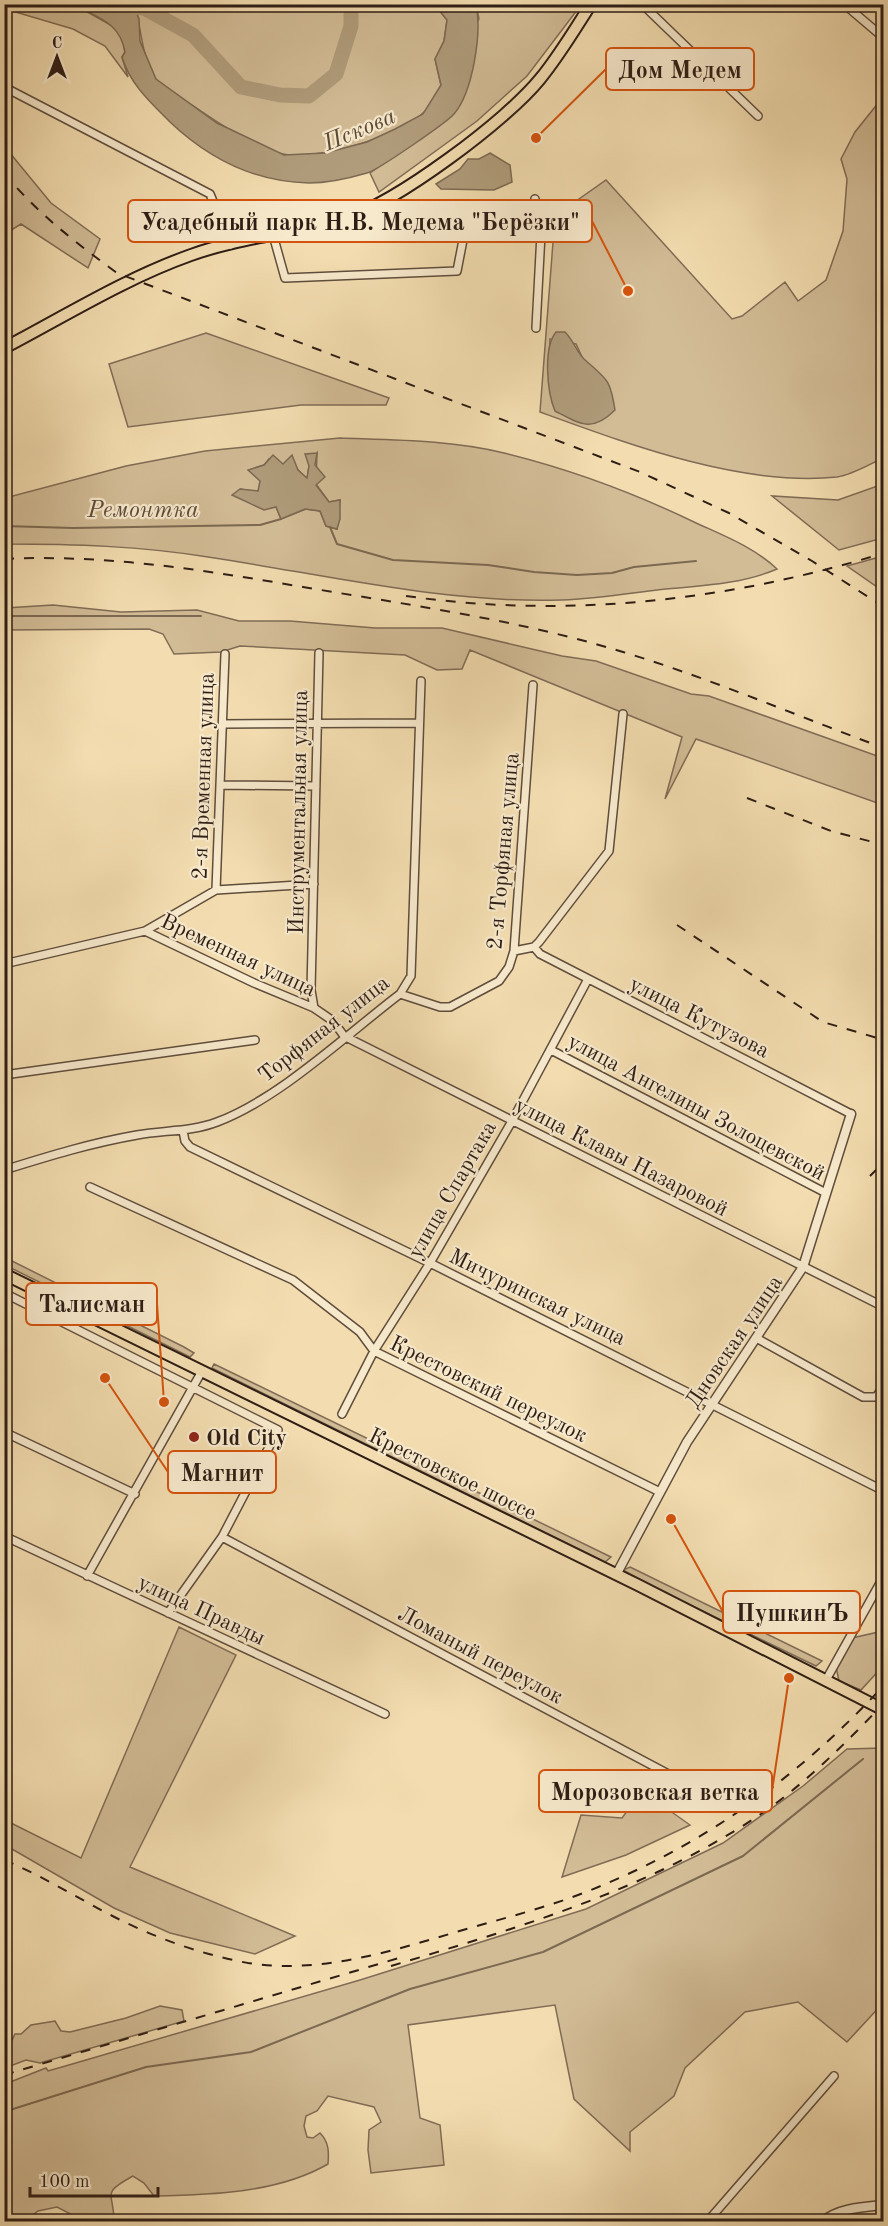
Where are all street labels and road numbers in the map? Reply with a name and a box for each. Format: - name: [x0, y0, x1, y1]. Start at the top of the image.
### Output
- street label: 2-я Временная улица: [189, 672, 219, 880]
- street label: Инструментальная улица: [286, 689, 312, 935]
- street label: 2-я Торфяная улица: [484, 752, 524, 951]
- street label: Временная улица: [157, 910, 319, 1001]
- street label: Торфяная улица: [255, 972, 394, 1087]
- street label: улица Кутузова: [625, 973, 773, 1063]
- street label: улица Ангелины Золоцевской: [564, 1030, 829, 1185]
- street label: улица Клавы Назаровой: [511, 1094, 731, 1221]
- street label: улица Спартака: [405, 1117, 501, 1262]
- street label: Мичуринская улица: [445, 1245, 629, 1350]
- street label: Дновская улица: [682, 1272, 787, 1413]
- street label: Крестовский переулок: [386, 1332, 590, 1447]
- street label: Крестовское шоссе: [365, 1425, 540, 1525]
- street label: улица Правды: [134, 1572, 268, 1650]
- street label: Ломаный переулок: [394, 1603, 566, 1709]

